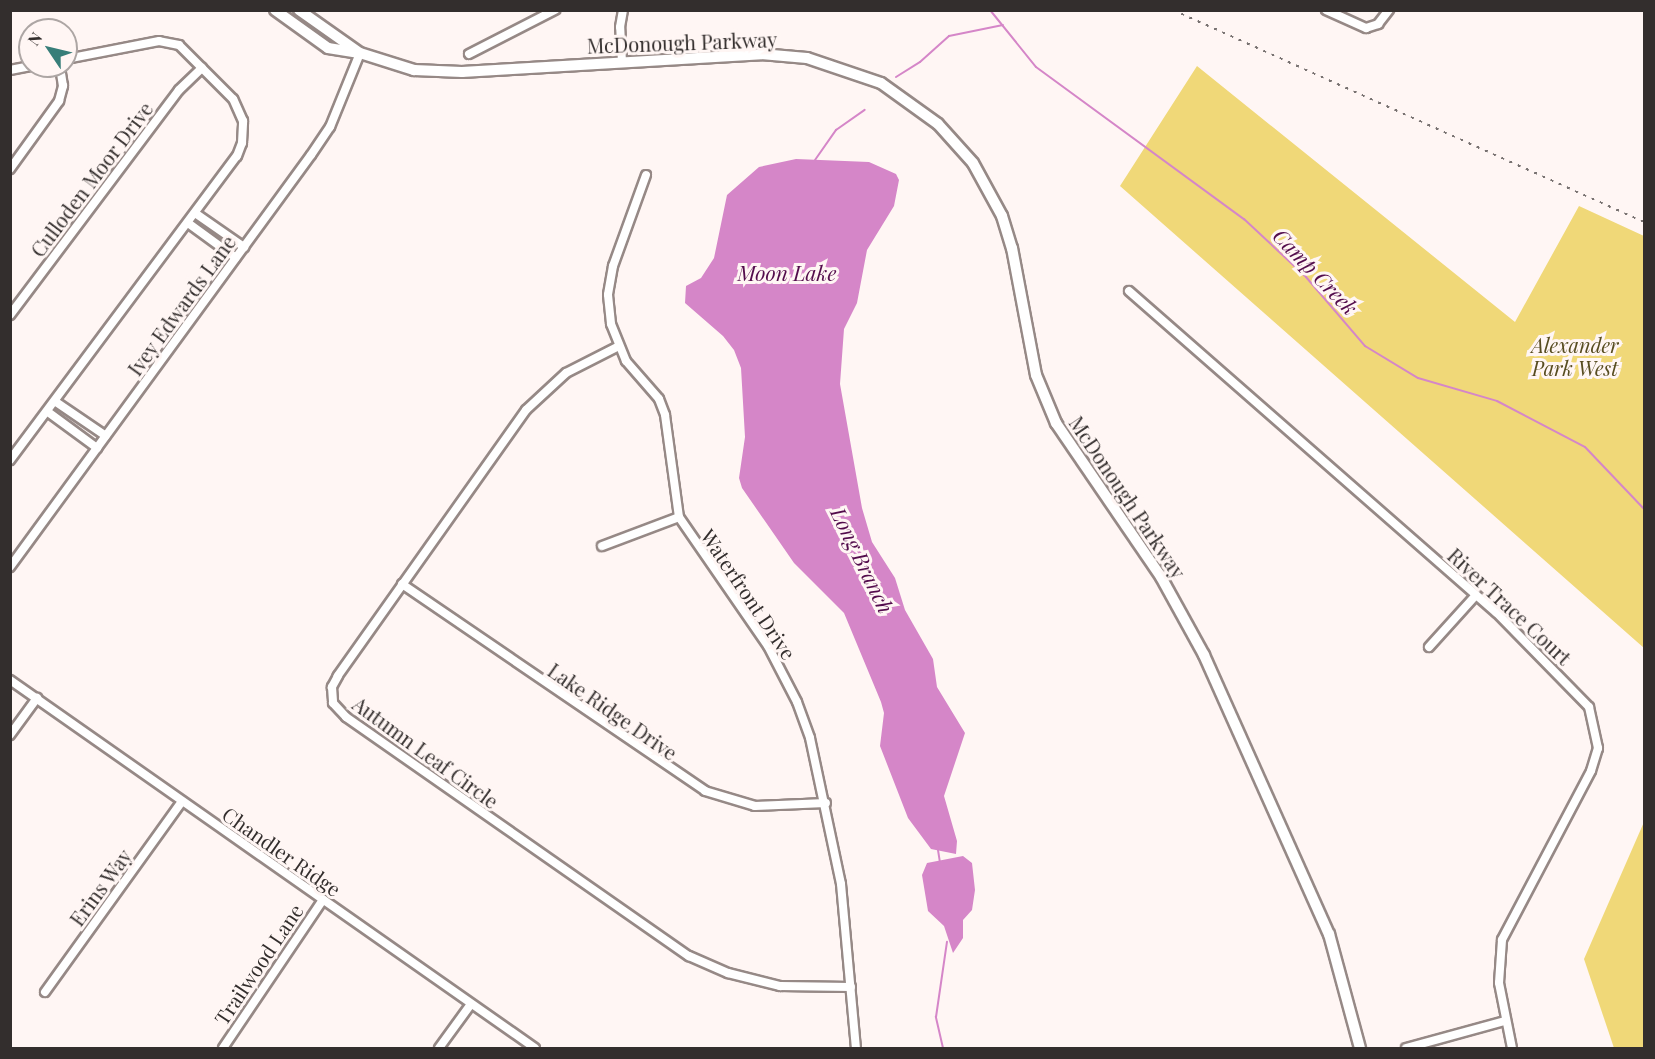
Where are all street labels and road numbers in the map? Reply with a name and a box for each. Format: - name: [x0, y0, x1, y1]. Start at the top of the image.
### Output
- street label: McDonough Parkway: [587, 27, 777, 57]
- street label: Culloden Moor Drive: [25, 97, 157, 261]
- street label: Ivey Edwards Lane: [122, 230, 240, 380]
- street label: McDonough Parkway: [1065, 411, 1191, 583]
- street label: Waterfront Drive: [697, 524, 801, 664]
- street label: River Trace Court: [1443, 542, 1577, 670]
- street label: Lake Ridge Drive: [544, 658, 682, 764]
- street label: Autumn Leaf Circle: [349, 691, 503, 813]
- street label: Chandler Ridge: [218, 801, 346, 901]
- street label: Erins Way: [64, 844, 136, 930]
- street label: Trailwood Lane: [209, 899, 307, 1029]

